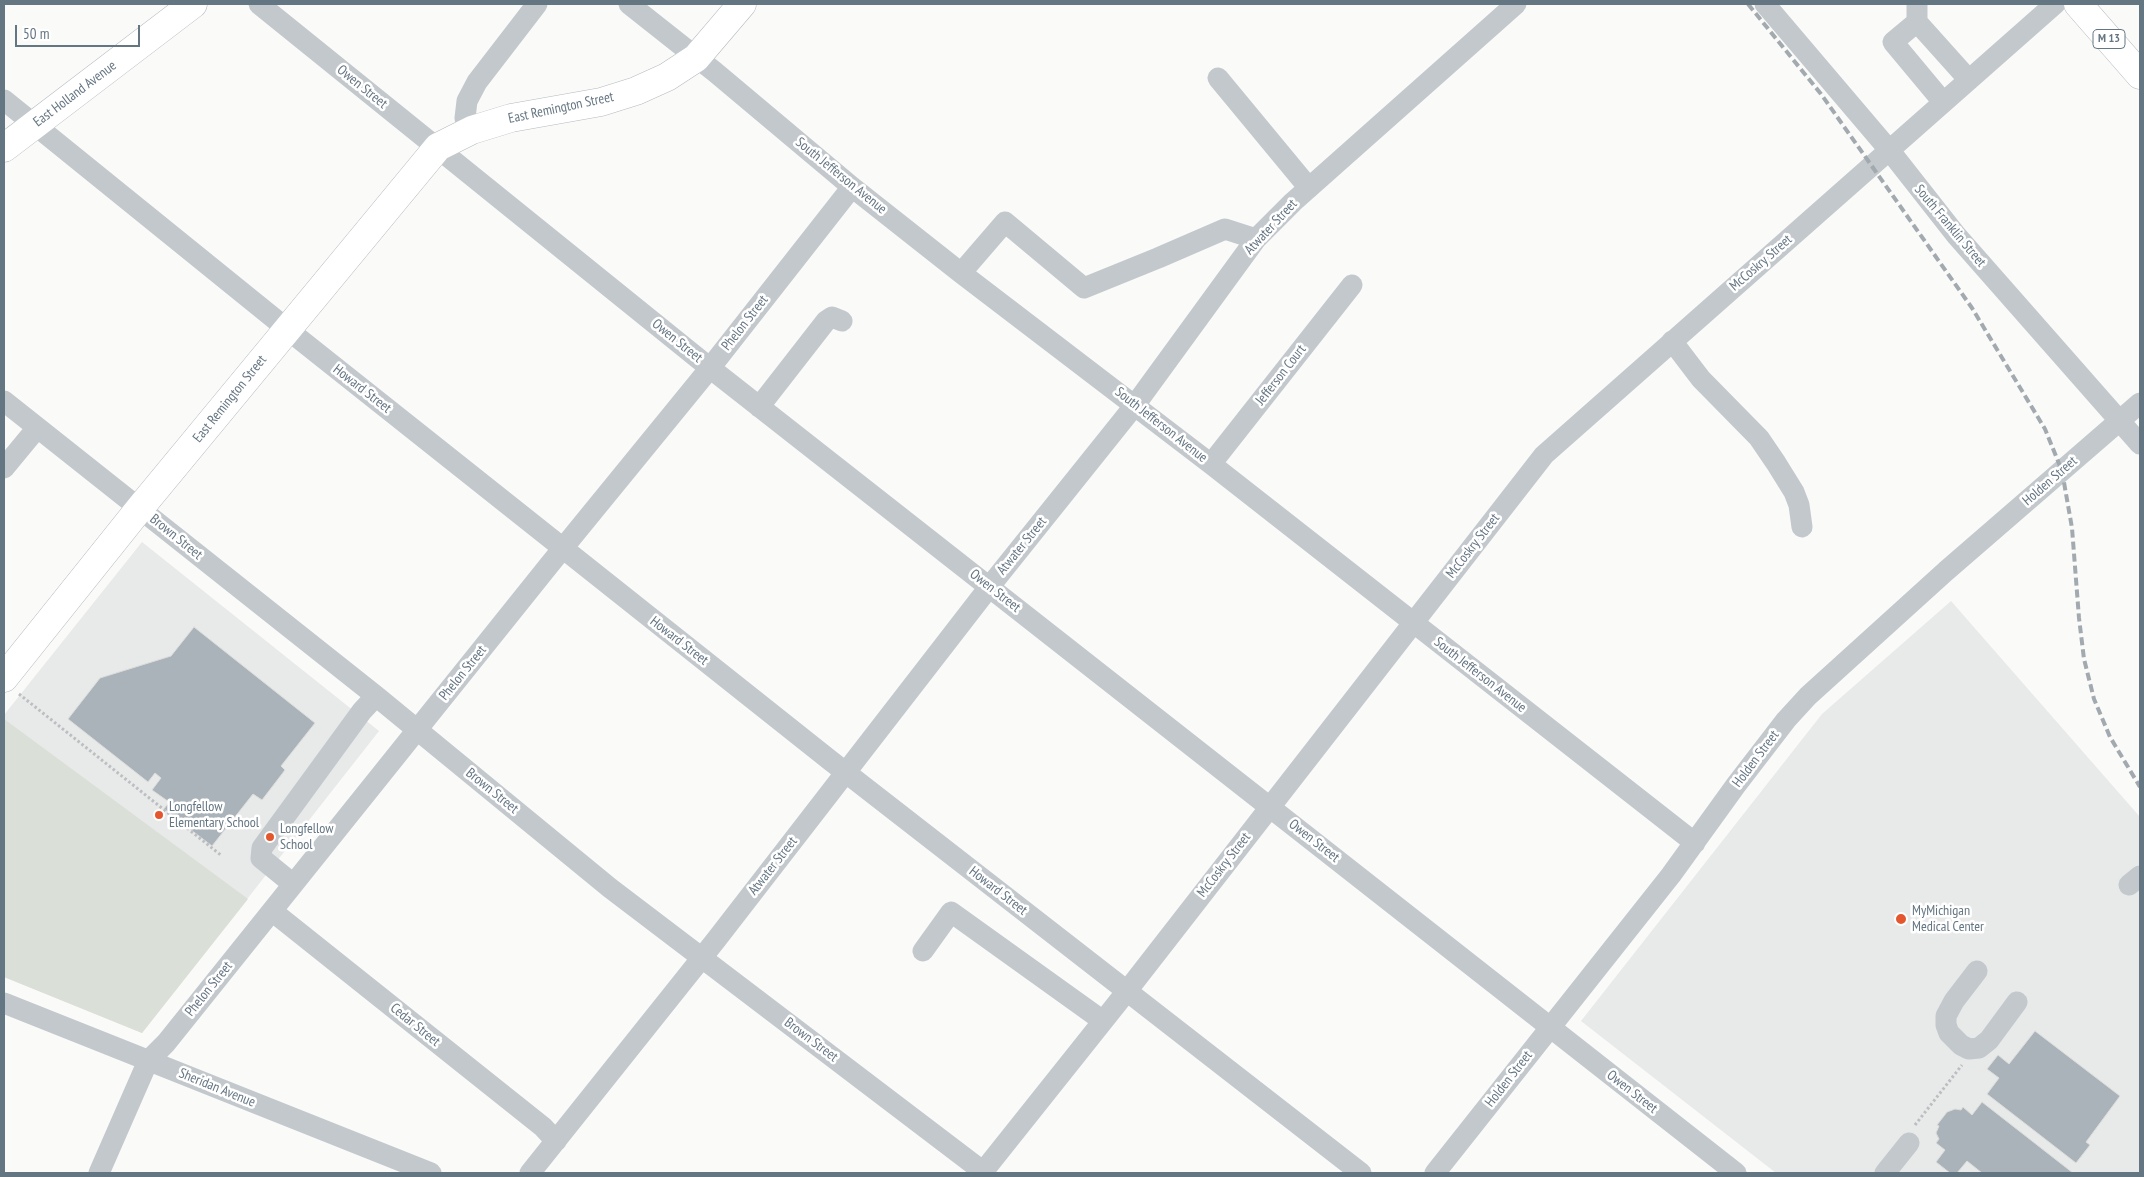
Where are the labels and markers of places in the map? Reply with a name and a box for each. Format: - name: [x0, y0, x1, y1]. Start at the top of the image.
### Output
- place label: Longfellow Elementary School: [169, 799, 259, 832]
- marker: Longfellow Elementary School: [153, 809, 165, 821]
- place label: Longfellow School: [280, 821, 333, 854]
- marker: Longfellow School: [264, 831, 276, 843]
- place label: MyMichigan Medical Center: [1912, 903, 1984, 936]
- marker: MyMichigan Medical Center: [1894, 912, 1908, 926]

